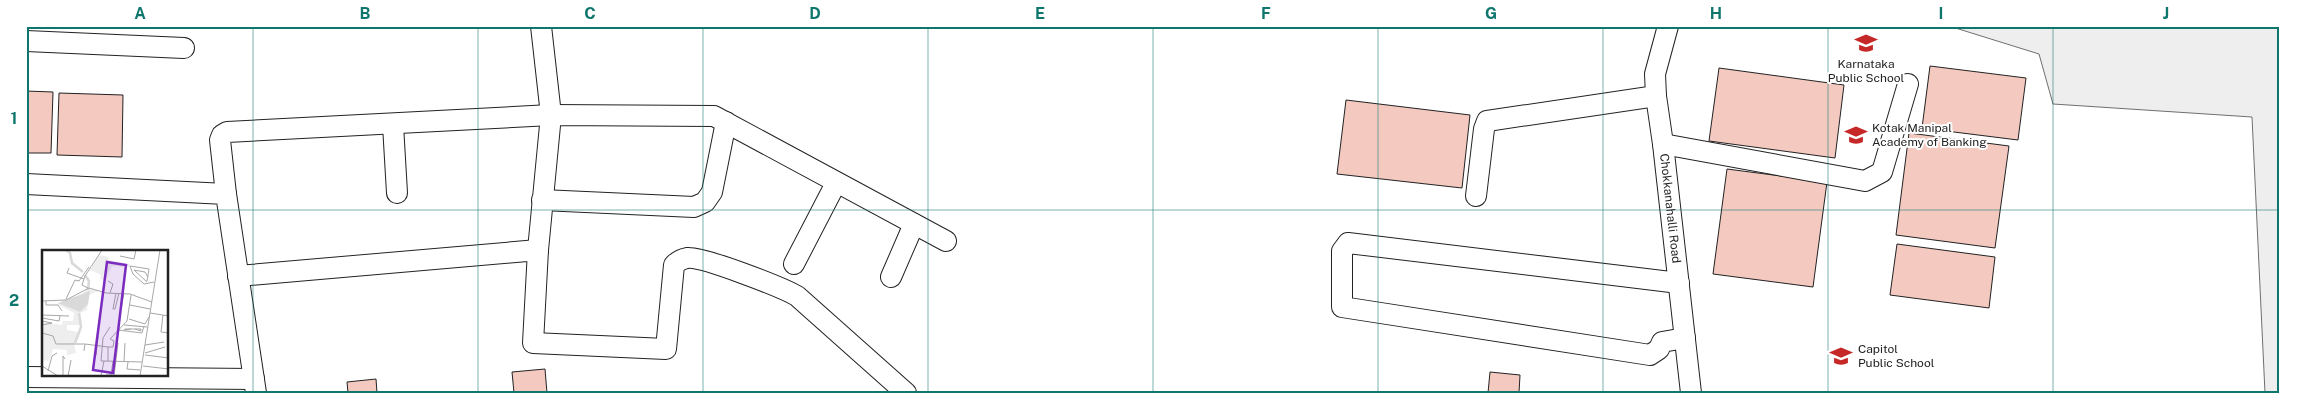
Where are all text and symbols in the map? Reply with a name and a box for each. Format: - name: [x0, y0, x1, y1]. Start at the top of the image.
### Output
- text: A: [134, 4, 146, 23]
- text: B: [360, 4, 371, 23]
- text: C: [584, 4, 596, 23]
- text: D: [809, 4, 821, 23]
- text: E: [1035, 4, 1045, 23]
- text: F: [1261, 4, 1271, 23]
- text: G: [1485, 4, 1497, 23]
- text: H: [1710, 4, 1722, 23]
- text: I: [1939, 4, 1943, 23]
- text: J: [2163, 4, 2169, 23]
- school or university icon: Karnataka Public School: [1853, 30, 1879, 56]
- place label: Karnataka Public School: [1828, 57, 1905, 85]
- text: 1: [11, 109, 17, 128]
- place label: Kotak Manipal Academy of Banking: [1872, 121, 1987, 149]
- school or university icon: Kotak Manipal Academy of Banking: [1843, 122, 1869, 148]
- street label: Chokkanahalli Road: [1657, 153, 1683, 264]
- inset map: [42, 250, 169, 376]
- text: 2: [9, 291, 19, 310]
- place label: Capitol Public School: [1858, 342, 1935, 370]
- school or university icon: Capitol Public School: [1828, 343, 1854, 369]

